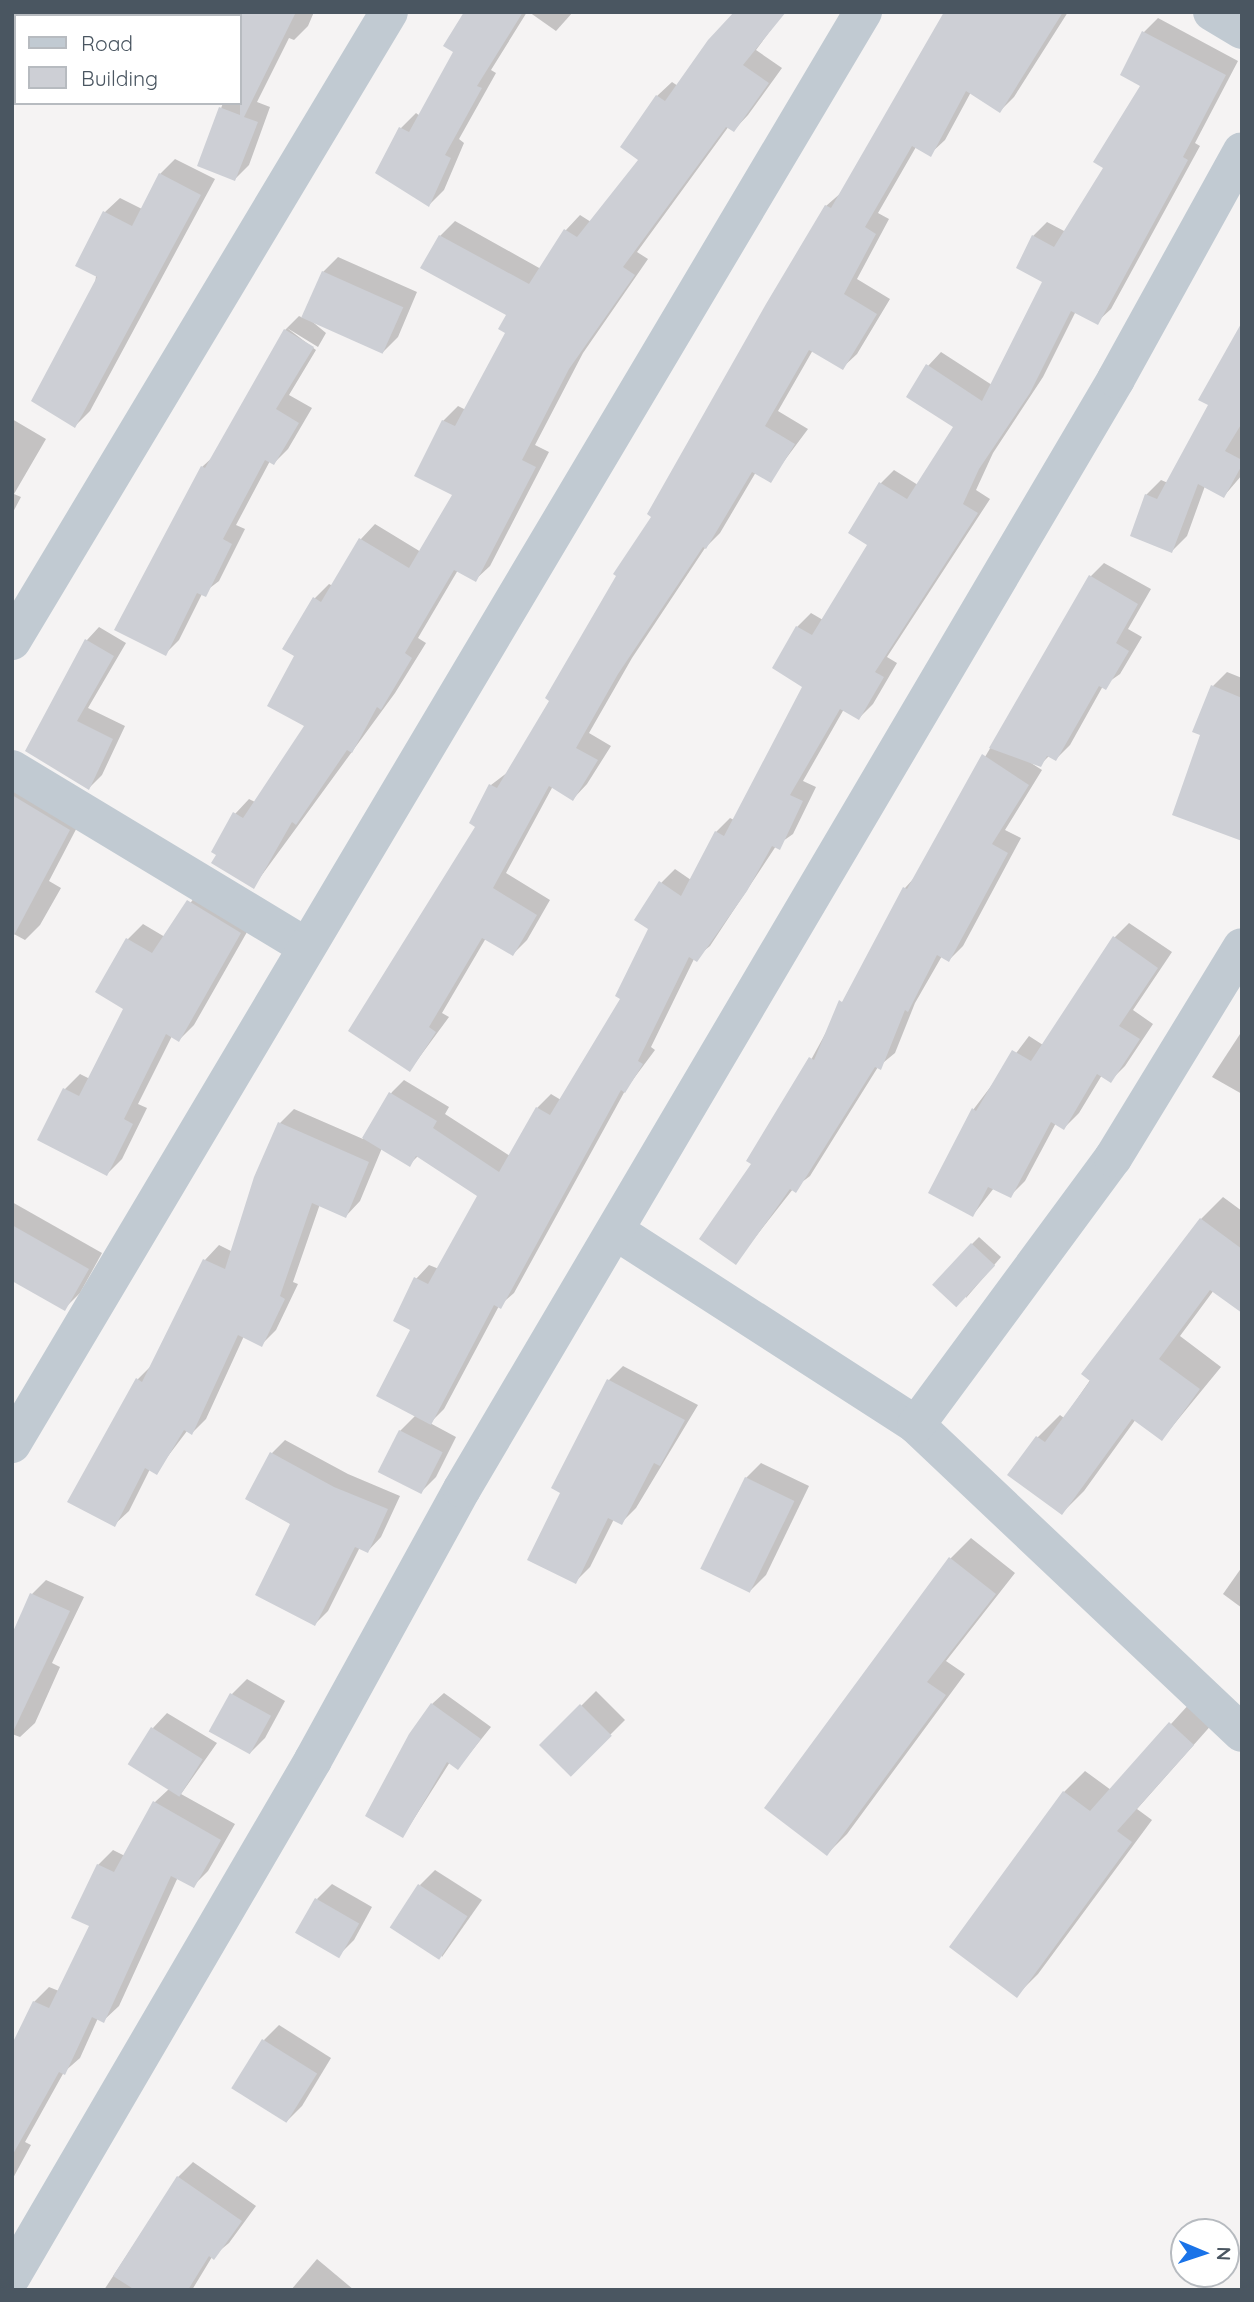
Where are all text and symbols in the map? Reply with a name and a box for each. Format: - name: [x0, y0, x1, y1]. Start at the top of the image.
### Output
- legend: [14, 14, 242, 105]
- text: Road: [81, 30, 133, 56]
- text: Building: [81, 65, 158, 91]
- north arrow: [1170, 2218, 1240, 2288]
- text: N: [1212, 2246, 1236, 2261]

